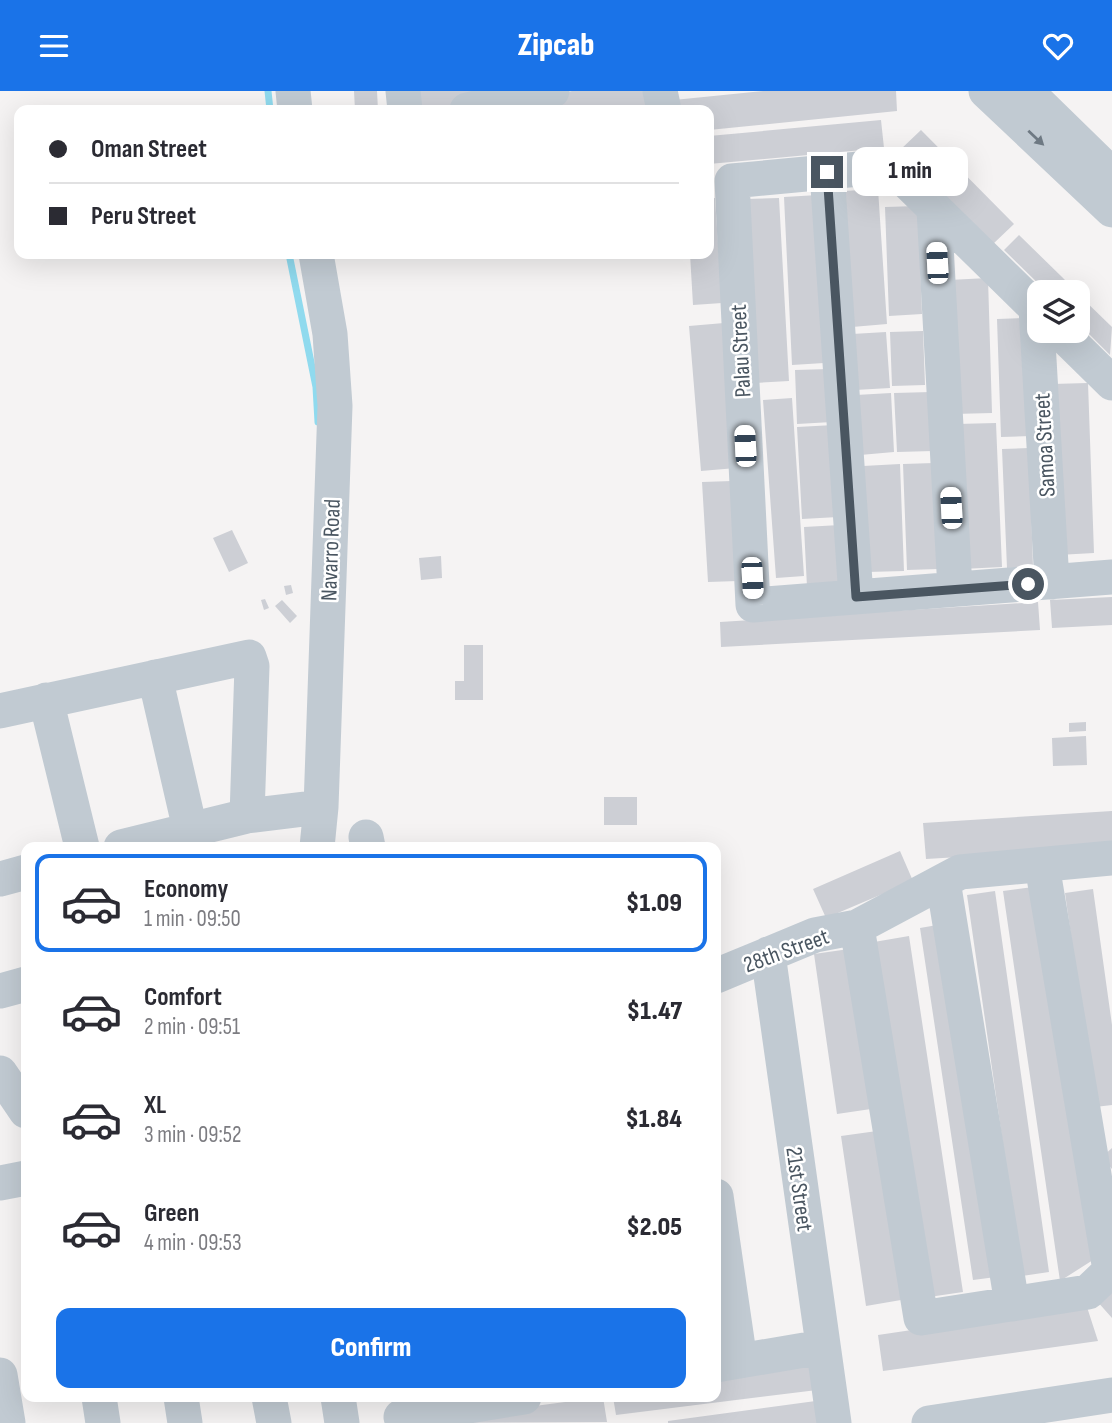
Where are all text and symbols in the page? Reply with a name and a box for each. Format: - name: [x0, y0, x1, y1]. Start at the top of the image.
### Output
- text: Zipcab: [518, 26, 594, 65]
- icon: menu: [35, 27, 73, 65]
- icon: heart: [1039, 27, 1077, 65]
- one-way arrow: [1027, 130, 1045, 146]
- text: Oman Street: [91, 134, 207, 165]
- callout: 1 min: [852, 147, 967, 197]
- route end: [811, 156, 843, 188]
- text: 1 min: [888, 157, 932, 185]
- text: Peru Street: [91, 201, 196, 232]
- car: [926, 241, 949, 285]
- map controls: [1027, 280, 1090, 343]
- button: layers: [1027, 280, 1090, 343]
- street label: Palau Street: [725, 304, 757, 398]
- street label: Samoa Street: [1028, 392, 1062, 498]
- car: [734, 424, 757, 468]
- car: [940, 486, 963, 530]
- street label: Navarro Road: [315, 498, 347, 602]
- car: [741, 556, 764, 600]
- route start: [1012, 568, 1044, 600]
- icon: car: [60, 872, 123, 935]
- text: Economy: [144, 874, 228, 905]
- text: $1.09: [626, 888, 682, 919]
- text: 1 min · 09:50: [144, 905, 241, 933]
- street label: 28th Street: [740, 923, 833, 979]
- icon: car: [60, 980, 123, 1043]
- text: Comfort: [144, 982, 222, 1013]
- text: $1.47: [627, 996, 682, 1027]
- text: 2 min · 09:51: [144, 1013, 240, 1041]
- icon: car: [60, 1088, 123, 1151]
- text: XL: [144, 1090, 166, 1121]
- text: $1.84: [625, 1104, 682, 1135]
- text: 3 min · 09:52: [144, 1121, 242, 1149]
- street label: 21st Street: [779, 1145, 819, 1233]
- icon: car: [60, 1196, 123, 1259]
- text: Green: [144, 1198, 199, 1229]
- text: $2.05: [626, 1212, 682, 1243]
- text: 4 min · 09:53: [144, 1229, 242, 1257]
- button: Confirm: [56, 1308, 686, 1388]

